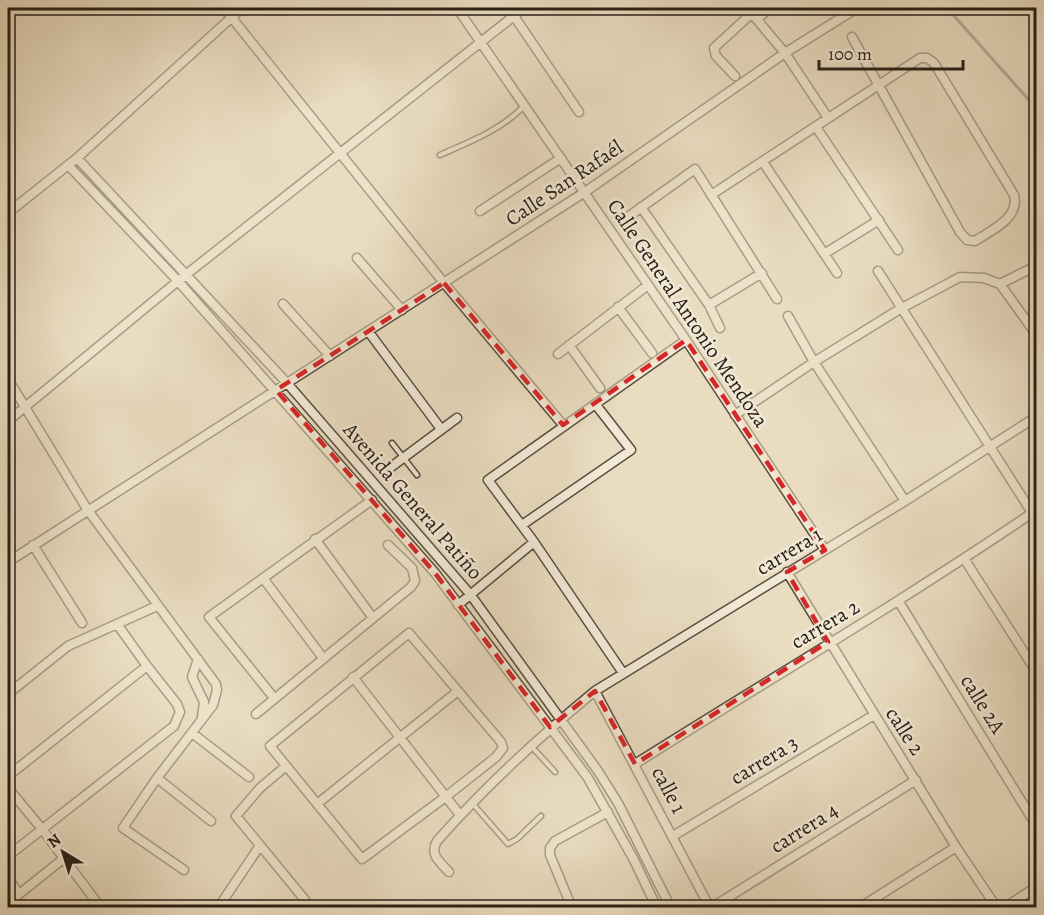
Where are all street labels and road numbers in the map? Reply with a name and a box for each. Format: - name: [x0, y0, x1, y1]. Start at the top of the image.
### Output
- street label: Calle San Rafaél: [500, 133, 628, 233]
- street label: Calle General Antonio Mendoza: [601, 193, 775, 433]
- street label: Avenida General Patiño: [336, 416, 489, 586]
- street label: carrera 1: [751, 520, 827, 582]
- street label: carrera 2: [785, 593, 865, 655]
- street label: calle 2A: [954, 669, 1012, 739]
- street label: calle 2: [879, 701, 931, 761]
- street label: carrera 3: [725, 729, 803, 791]
- street label: calle 1: [645, 762, 693, 818]
- street label: carrera 4: [765, 796, 843, 860]

